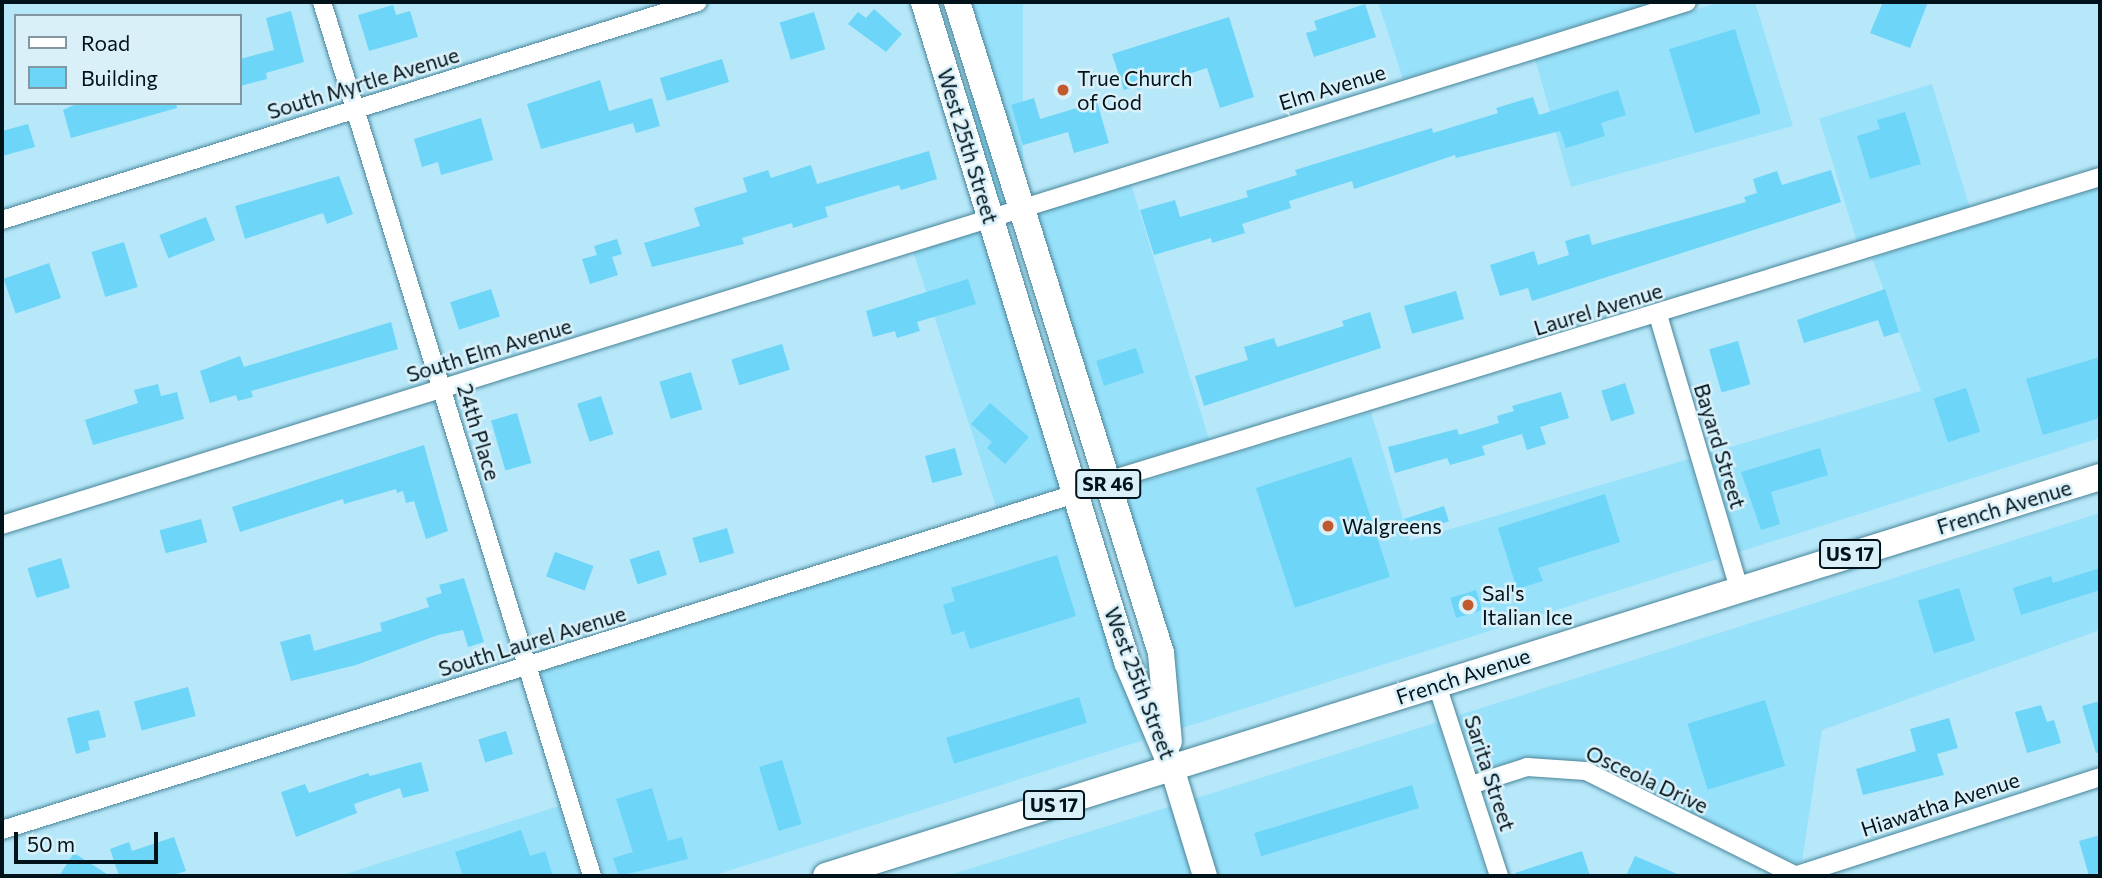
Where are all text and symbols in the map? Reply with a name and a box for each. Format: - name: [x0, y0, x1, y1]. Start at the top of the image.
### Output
- legend: [14, 14, 242, 105]
- text: Road: [81, 30, 130, 55]
- street label: South Myrtle Avenue: [264, 42, 462, 124]
- street label: Elm Avenue: [1276, 59, 1388, 115]
- text: Building: [81, 65, 158, 90]
- street label: West 25th Street: [932, 65, 1004, 227]
- place label: True Church of God: [1077, 65, 1193, 115]
- marker: True Church of God: [1055, 82, 1071, 98]
- street label: Laurel Avenue: [1531, 277, 1665, 341]
- street label: South Elm Avenue: [403, 313, 575, 387]
- street label: Bayard Street: [1689, 380, 1751, 512]
- street label: 24th Place: [452, 381, 506, 483]
- road number: SR 46: [1075, 468, 1141, 499]
- street label: French Avenue: [1934, 475, 2074, 539]
- place label: Walgreens: [1342, 513, 1442, 539]
- marker: Walgreens: [1320, 518, 1336, 534]
- road number: US 17: [1818, 538, 1882, 569]
- place label: Sal's Italian Ice: [1482, 580, 1573, 630]
- marker: Sal's Italian Ice: [1460, 597, 1476, 613]
- street label: South Laurel Avenue: [435, 601, 629, 681]
- street label: West 25th Street: [1099, 603, 1181, 763]
- street label: French Avenue: [1393, 642, 1533, 710]
- street label: Sarita Street: [1459, 712, 1521, 834]
- street label: Osceola Drive: [1582, 740, 1712, 818]
- street label: Hiawatha Avenue: [1858, 767, 2022, 841]
- road number: US 17: [1023, 790, 1086, 820]
- scale bar: [18, 818, 161, 862]
- text: 50 m: [27, 831, 75, 856]

